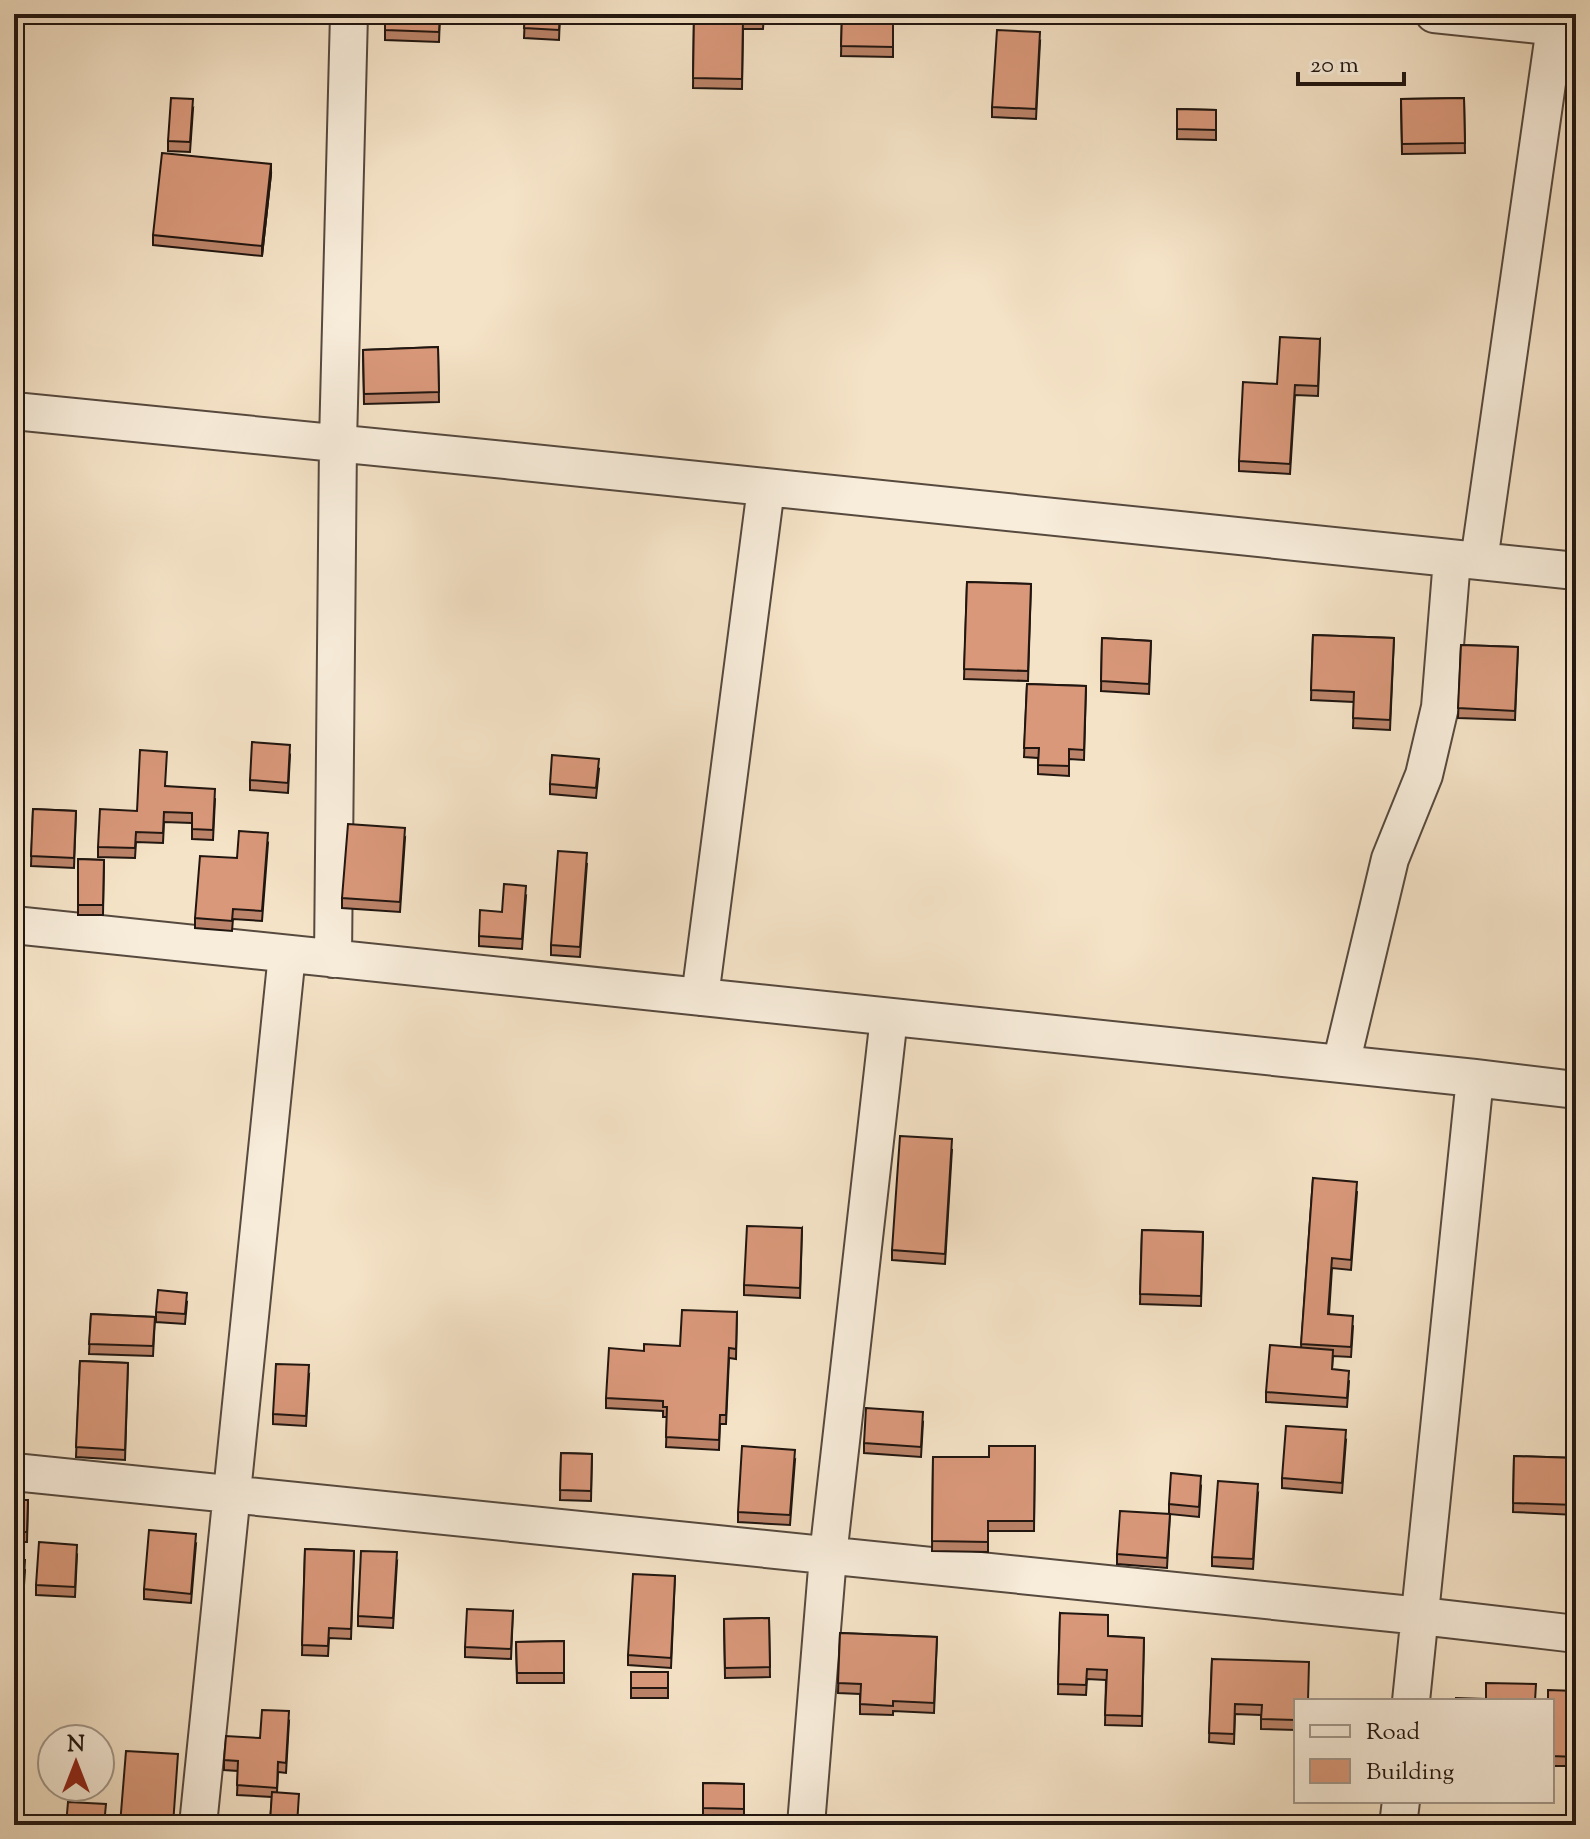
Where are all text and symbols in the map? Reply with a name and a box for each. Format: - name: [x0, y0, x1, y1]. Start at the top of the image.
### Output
- scale bar: [1298, 36, 1404, 86]
- text: 20 m: [1310, 49, 1359, 83]
- legend: [1294, 1699, 1554, 1803]
- text: Road: [1366, 1716, 1420, 1750]
- north arrow: [36, 1723, 116, 1803]
- text: N: [67, 1730, 85, 1762]
- text: Building: [1366, 1756, 1455, 1790]

